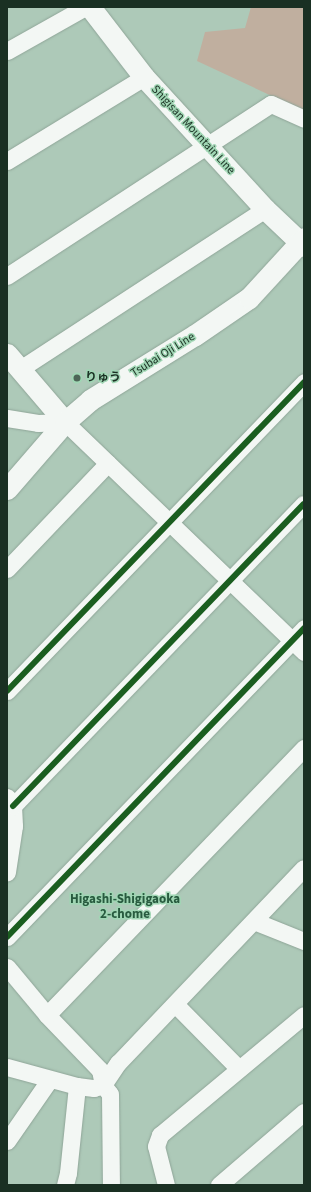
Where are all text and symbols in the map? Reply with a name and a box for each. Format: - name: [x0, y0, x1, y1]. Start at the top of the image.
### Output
- street label: Shigisan Mountain Line: [148, 83, 238, 177]
- street label: Tsubai Oji Line: [128, 330, 198, 380]
- place label: りゅう: [85, 371, 121, 385]
- marker: りゅう: [72, 373, 82, 383]
- district label: Higashi-Shigigaoka 2-chome: [70, 892, 180, 923]

